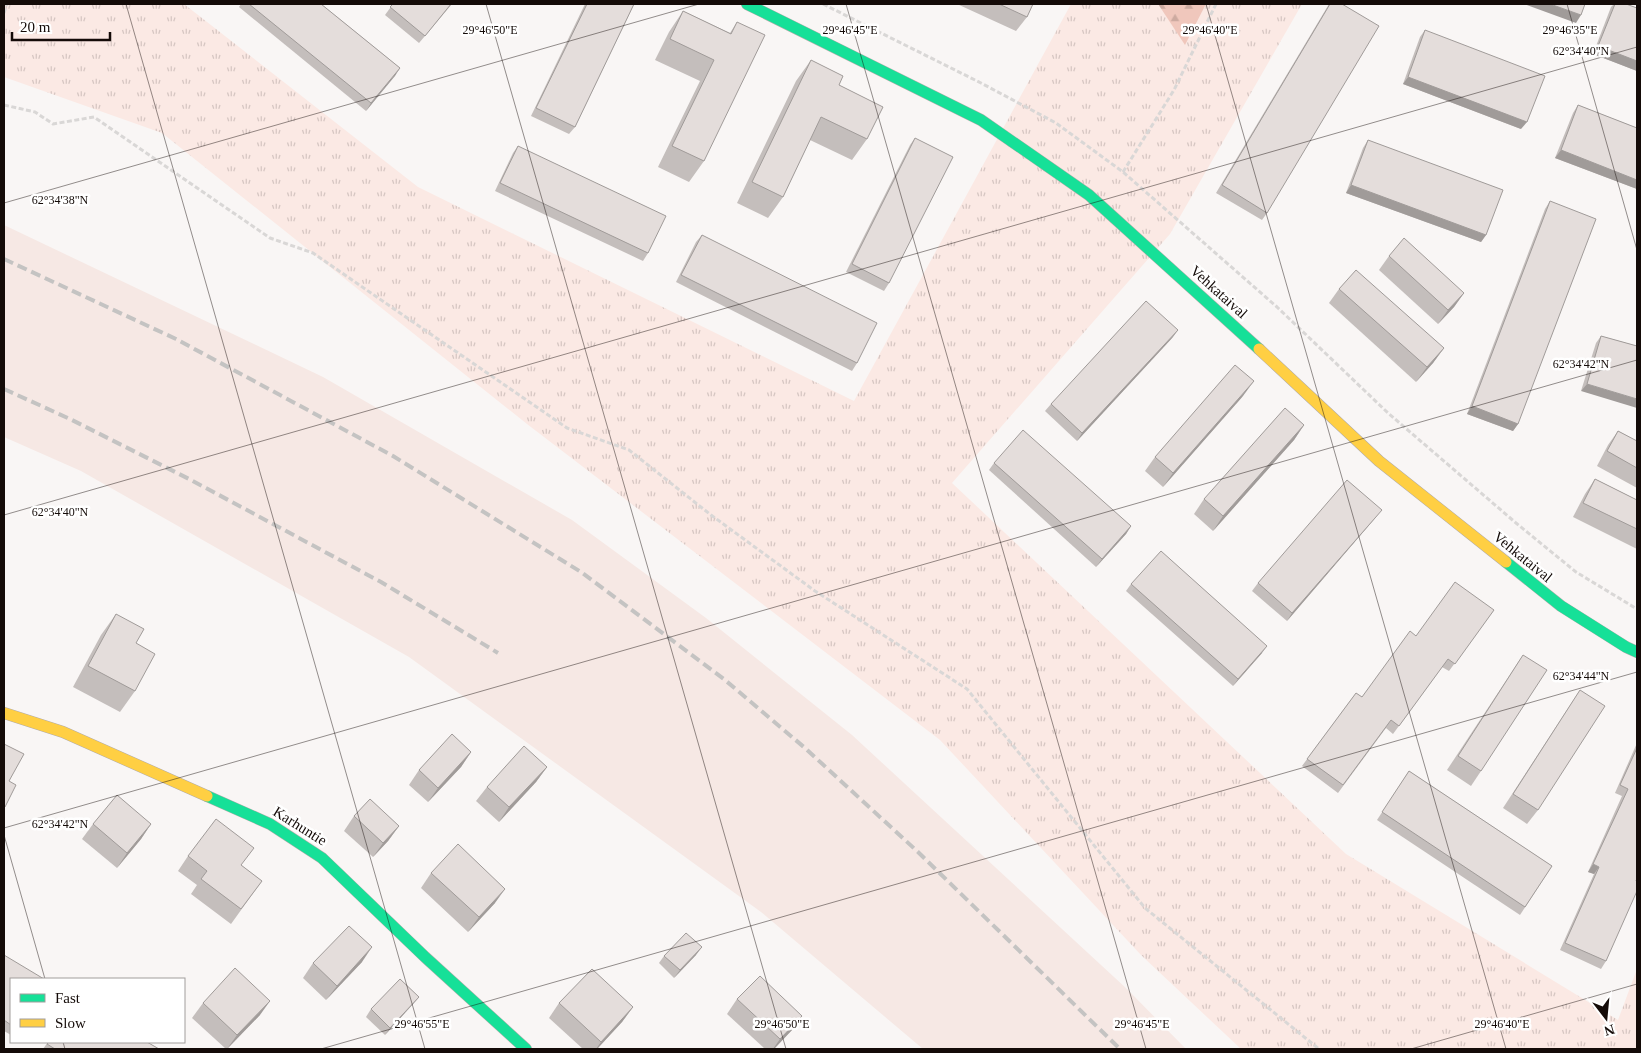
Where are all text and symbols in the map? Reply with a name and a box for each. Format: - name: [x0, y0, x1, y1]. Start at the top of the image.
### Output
- scale bar: [12, 10, 110, 42]
- text: 20 m: [20, 19, 51, 35]
- text: 29°46'50"E: [462, 23, 518, 37]
- text: 29°46'45"E: [822, 23, 878, 37]
- text: 29°46'40"E: [1182, 23, 1238, 37]
- text: 29°46'35"E: [1542, 23, 1598, 37]
- text: 62°34'40"N: [1553, 44, 1610, 58]
- text: 62°34'38"N: [32, 193, 89, 207]
- street label: Vehkataival: [1187, 262, 1251, 322]
- text: 62°34'42"N: [1553, 357, 1610, 371]
- text: 62°34'40"N: [32, 505, 89, 519]
- street label: Vehkataival: [1490, 529, 1556, 585]
- text: 62°34'44"N: [1553, 669, 1610, 683]
- street label: Karhuntie: [270, 803, 330, 849]
- text: 62°34'42"N: [32, 817, 89, 831]
- legend: [10, 978, 185, 1043]
- text: Fast: [55, 990, 81, 1006]
- north arrow: [1581, 993, 1631, 1043]
- text: Slow: [55, 1015, 86, 1031]
- text: 29°46'55"E: [394, 1017, 450, 1031]
- text: 29°46'50"E: [754, 1017, 810, 1031]
- text: 29°46'45"E: [1114, 1017, 1170, 1031]
- text: 29°46'40"E: [1474, 1017, 1530, 1031]
- text: N: [1603, 1021, 1616, 1039]

